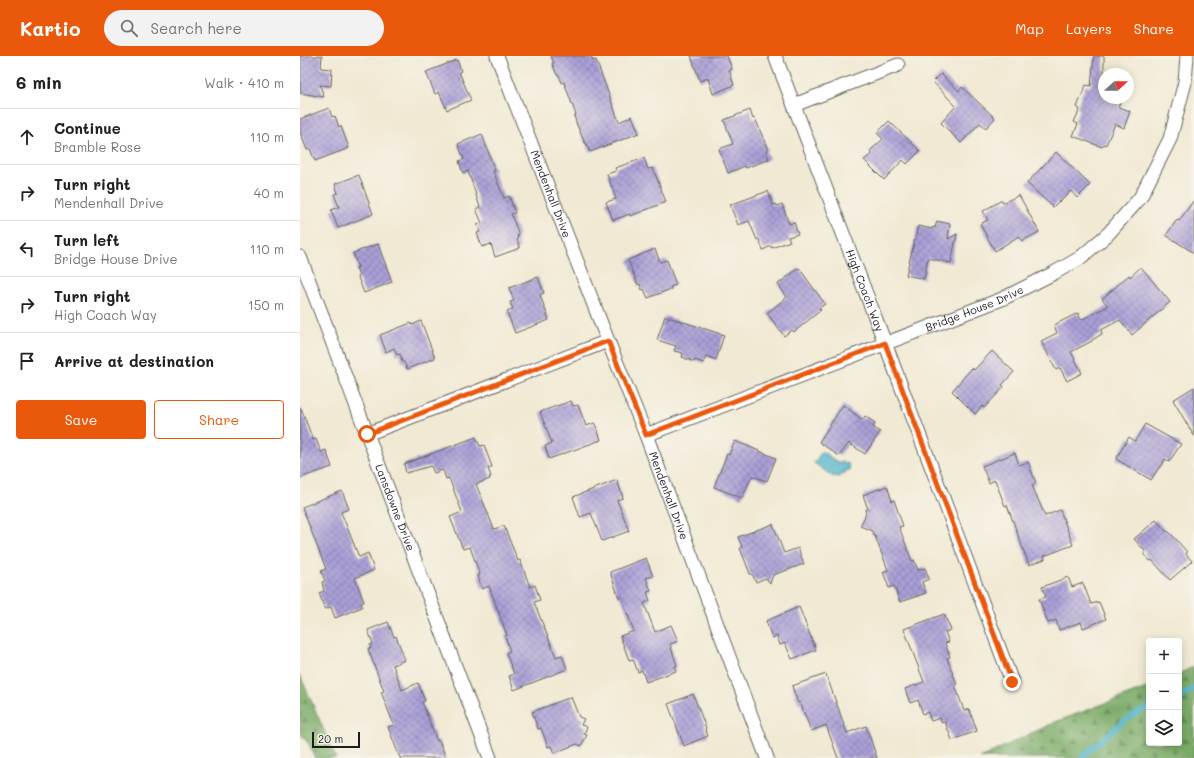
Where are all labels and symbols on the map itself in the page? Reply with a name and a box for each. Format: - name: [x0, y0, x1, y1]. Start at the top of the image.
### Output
- north arrow: [1098, 68, 1134, 104]
- street label: Mendenhall Drive: [527, 148, 575, 240]
- street label: High Coach Way: [843, 247, 888, 334]
- street label: Bridge House Drive: [923, 281, 1026, 335]
- route start: [358, 425, 376, 443]
- street label: Mendenhall Drive: [646, 449, 693, 542]
- street label: Lansdowne Drive: [372, 462, 419, 553]
- route end: [1003, 673, 1021, 691]
- scale bar: [312, 730, 360, 749]

